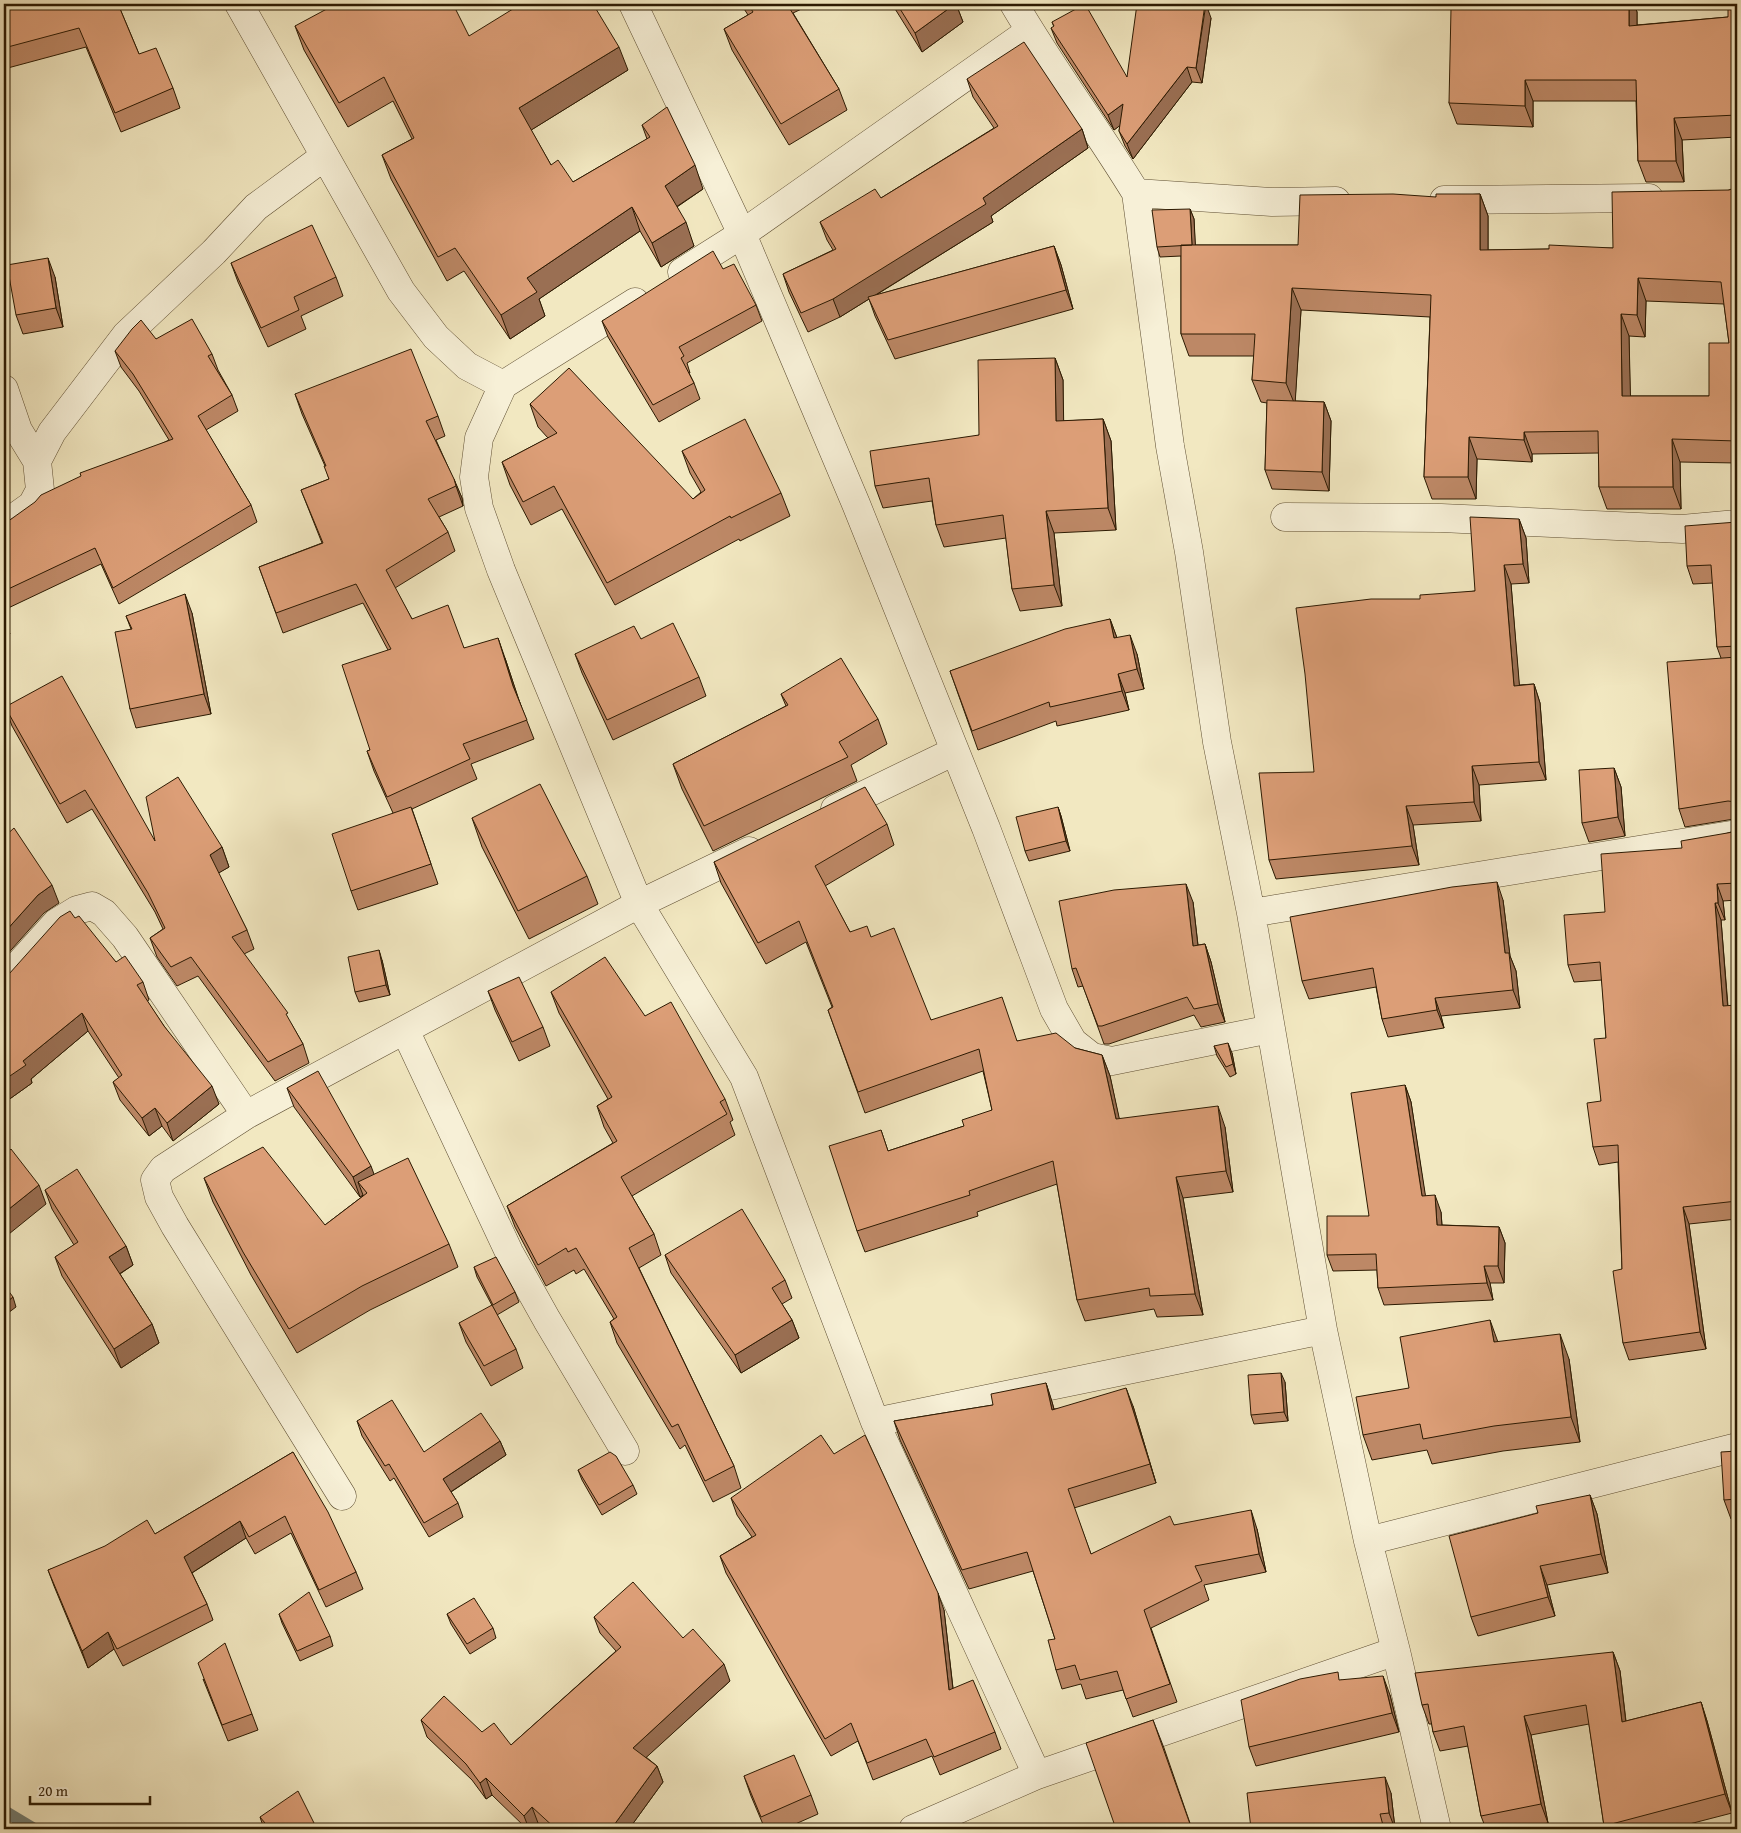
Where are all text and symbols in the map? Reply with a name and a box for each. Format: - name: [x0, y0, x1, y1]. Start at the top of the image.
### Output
- scale bar: [30, 1773, 150, 1805]
- text: 20 m: [38, 1780, 69, 1801]

